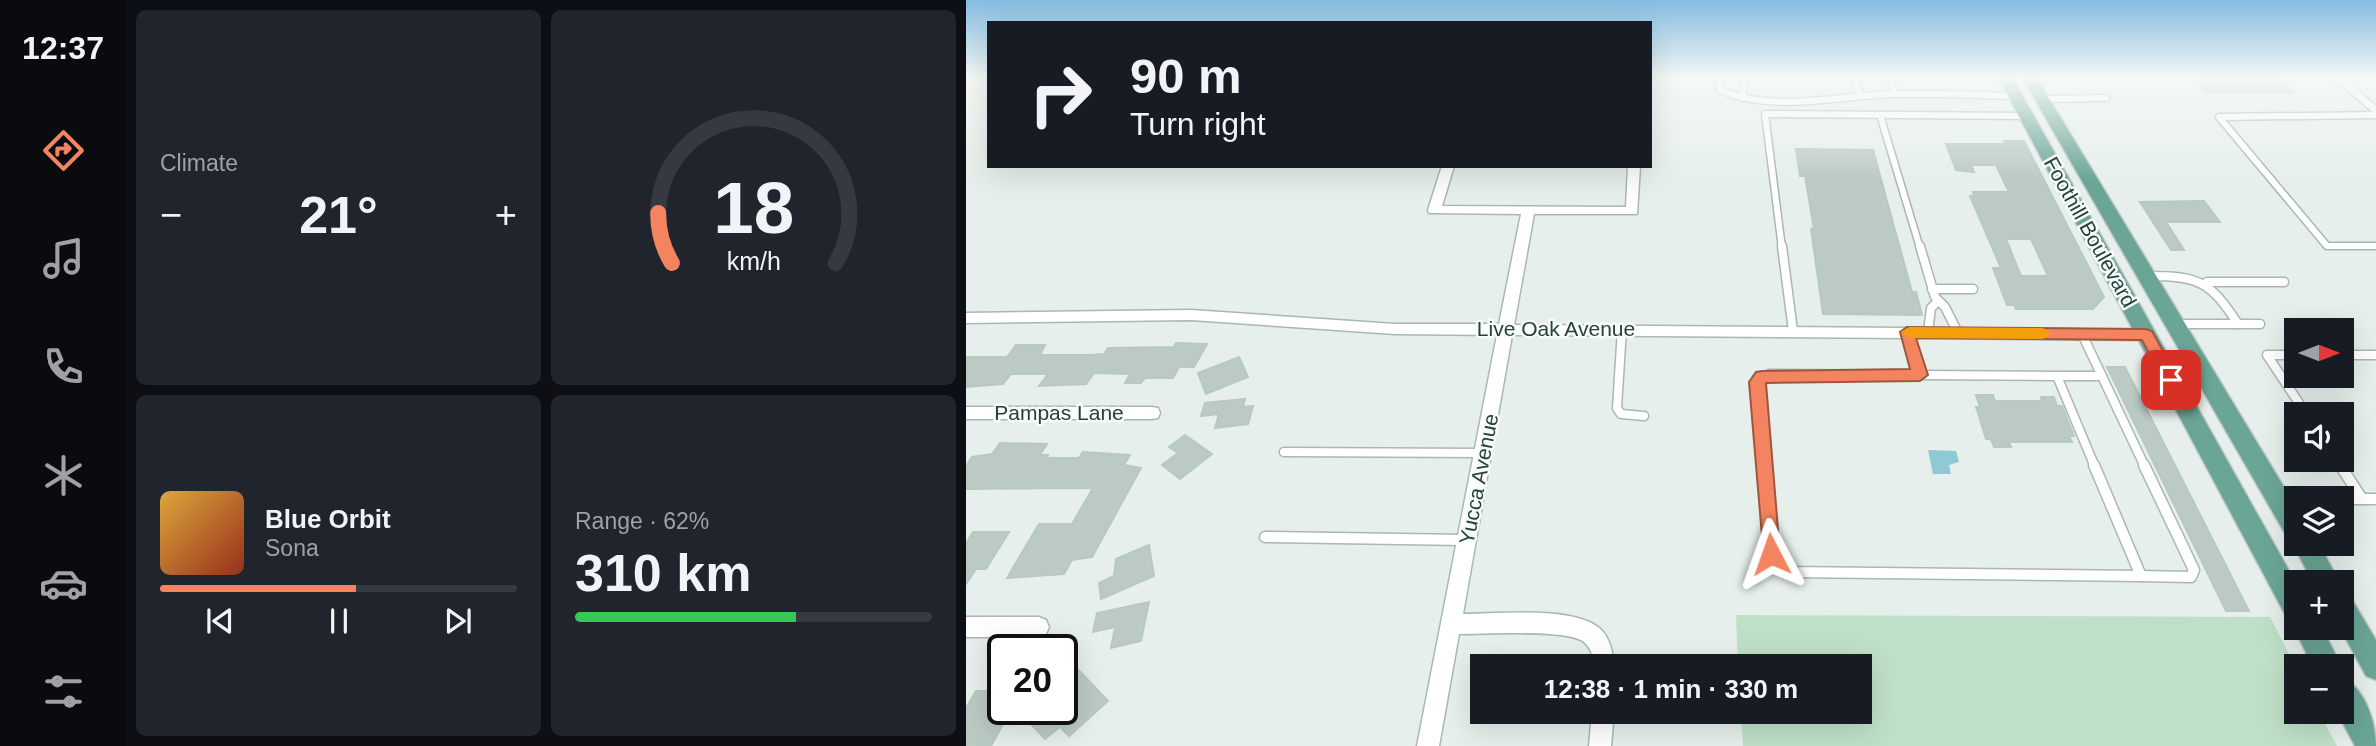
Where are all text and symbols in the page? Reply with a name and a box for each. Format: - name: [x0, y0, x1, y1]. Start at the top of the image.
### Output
- text: 12:37: [22, 30, 104, 66]
- icon: right: [1015, 49, 1106, 140]
- text: 90 m: [1130, 49, 1242, 103]
- text: Turn right: [1130, 106, 1266, 142]
- icon: directions: [39, 126, 88, 175]
- text: Climate: [160, 150, 238, 176]
- street label: Foothill Boulevard: [2040, 153, 2141, 311]
- text: 18: [713, 168, 794, 249]
- text: 21°: [299, 186, 378, 244]
- text: −: [160, 194, 182, 236]
- text: +: [495, 194, 517, 236]
- icon: music: [39, 234, 88, 283]
- text: km/h: [726, 247, 781, 275]
- street label: Live Oak Avenue: [1477, 317, 1635, 340]
- north arrow: [2284, 318, 2354, 388]
- map controls: [2284, 318, 2354, 724]
- icon: phone: [39, 342, 88, 391]
- pin: [2141, 350, 2201, 410]
- icon: arrive: [2152, 361, 2190, 399]
- street label: Pampas Lane: [994, 401, 1124, 424]
- button: sound: [2284, 402, 2354, 472]
- street label: Yucca Avenue: [1455, 412, 1502, 546]
- icon: climate: [39, 451, 88, 500]
- button: layers: [2284, 486, 2354, 556]
- text: Blue Orbit: [265, 504, 391, 534]
- text: Range · 62%: [575, 508, 709, 534]
- position arrow: [1734, 517, 1808, 591]
- text: Sona: [265, 535, 319, 561]
- text: 310 km: [575, 544, 751, 602]
- icon: car: [39, 559, 88, 608]
- button: +: [2284, 570, 2354, 640]
- icon: previous: [201, 602, 239, 640]
- icon: pause: [320, 602, 358, 640]
- icon: next: [439, 602, 477, 640]
- speed limit sign: 20: [987, 634, 1078, 725]
- button: −: [2284, 654, 2354, 724]
- icon: filters: [39, 667, 88, 716]
- text: 12:38 · 1 min · 330 m: [1544, 674, 1798, 704]

